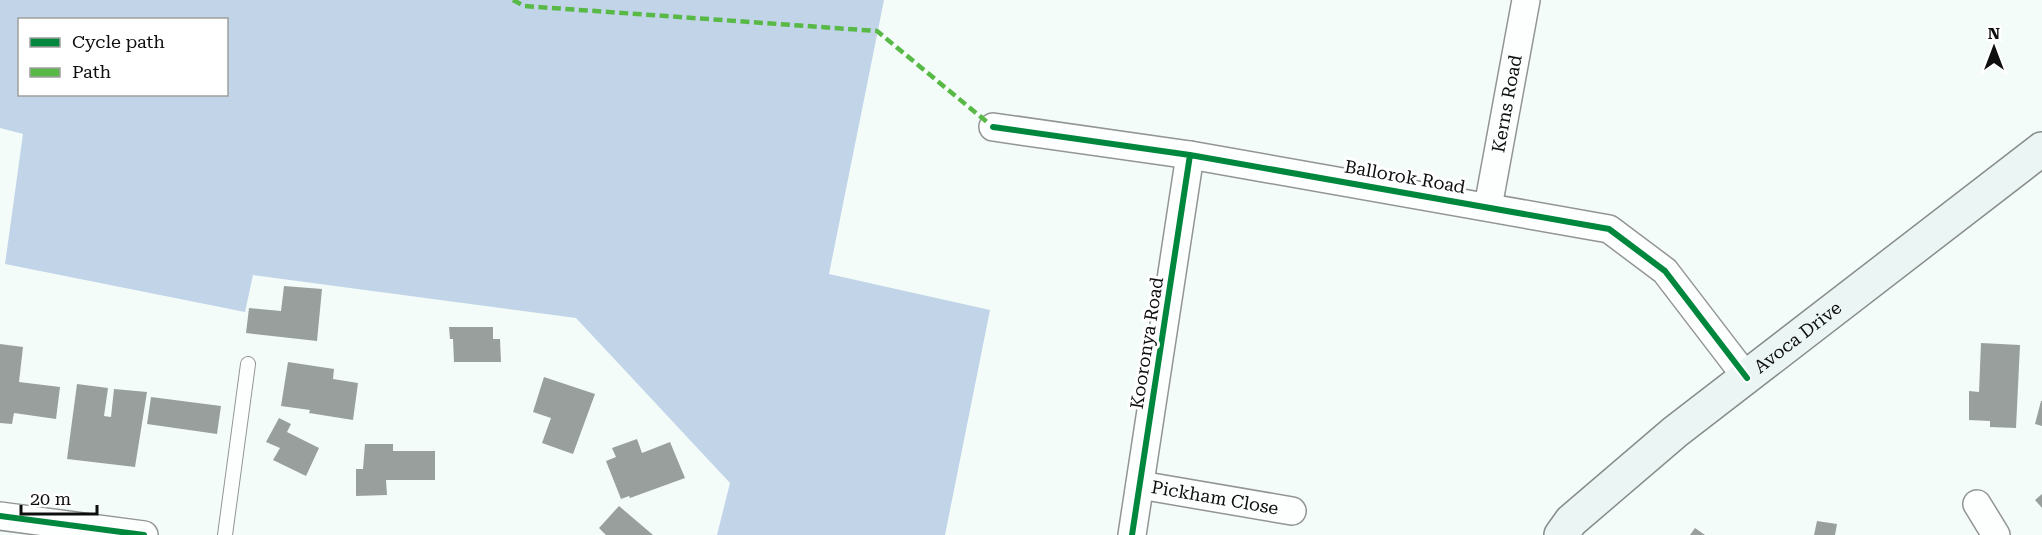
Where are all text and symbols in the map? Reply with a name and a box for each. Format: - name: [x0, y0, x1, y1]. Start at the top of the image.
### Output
- legend: [18, 18, 228, 96]
- north arrow: [1964, 18, 2024, 78]
- text: N: [1988, 24, 2000, 43]
- text: Cycle path: [72, 31, 165, 52]
- street label: Kerns Road: [1487, 53, 1526, 154]
- text: Path: [72, 61, 111, 82]
- street label: Ballorok Road: [1343, 156, 1468, 198]
- street label: Kooronya Road: [1126, 275, 1167, 410]
- street label: Avoca Drive: [1750, 297, 1845, 377]
- street label: Pickham Close: [1150, 476, 1280, 519]
- scale bar: [21, 478, 98, 516]
- text: 20 m: [30, 488, 71, 509]

